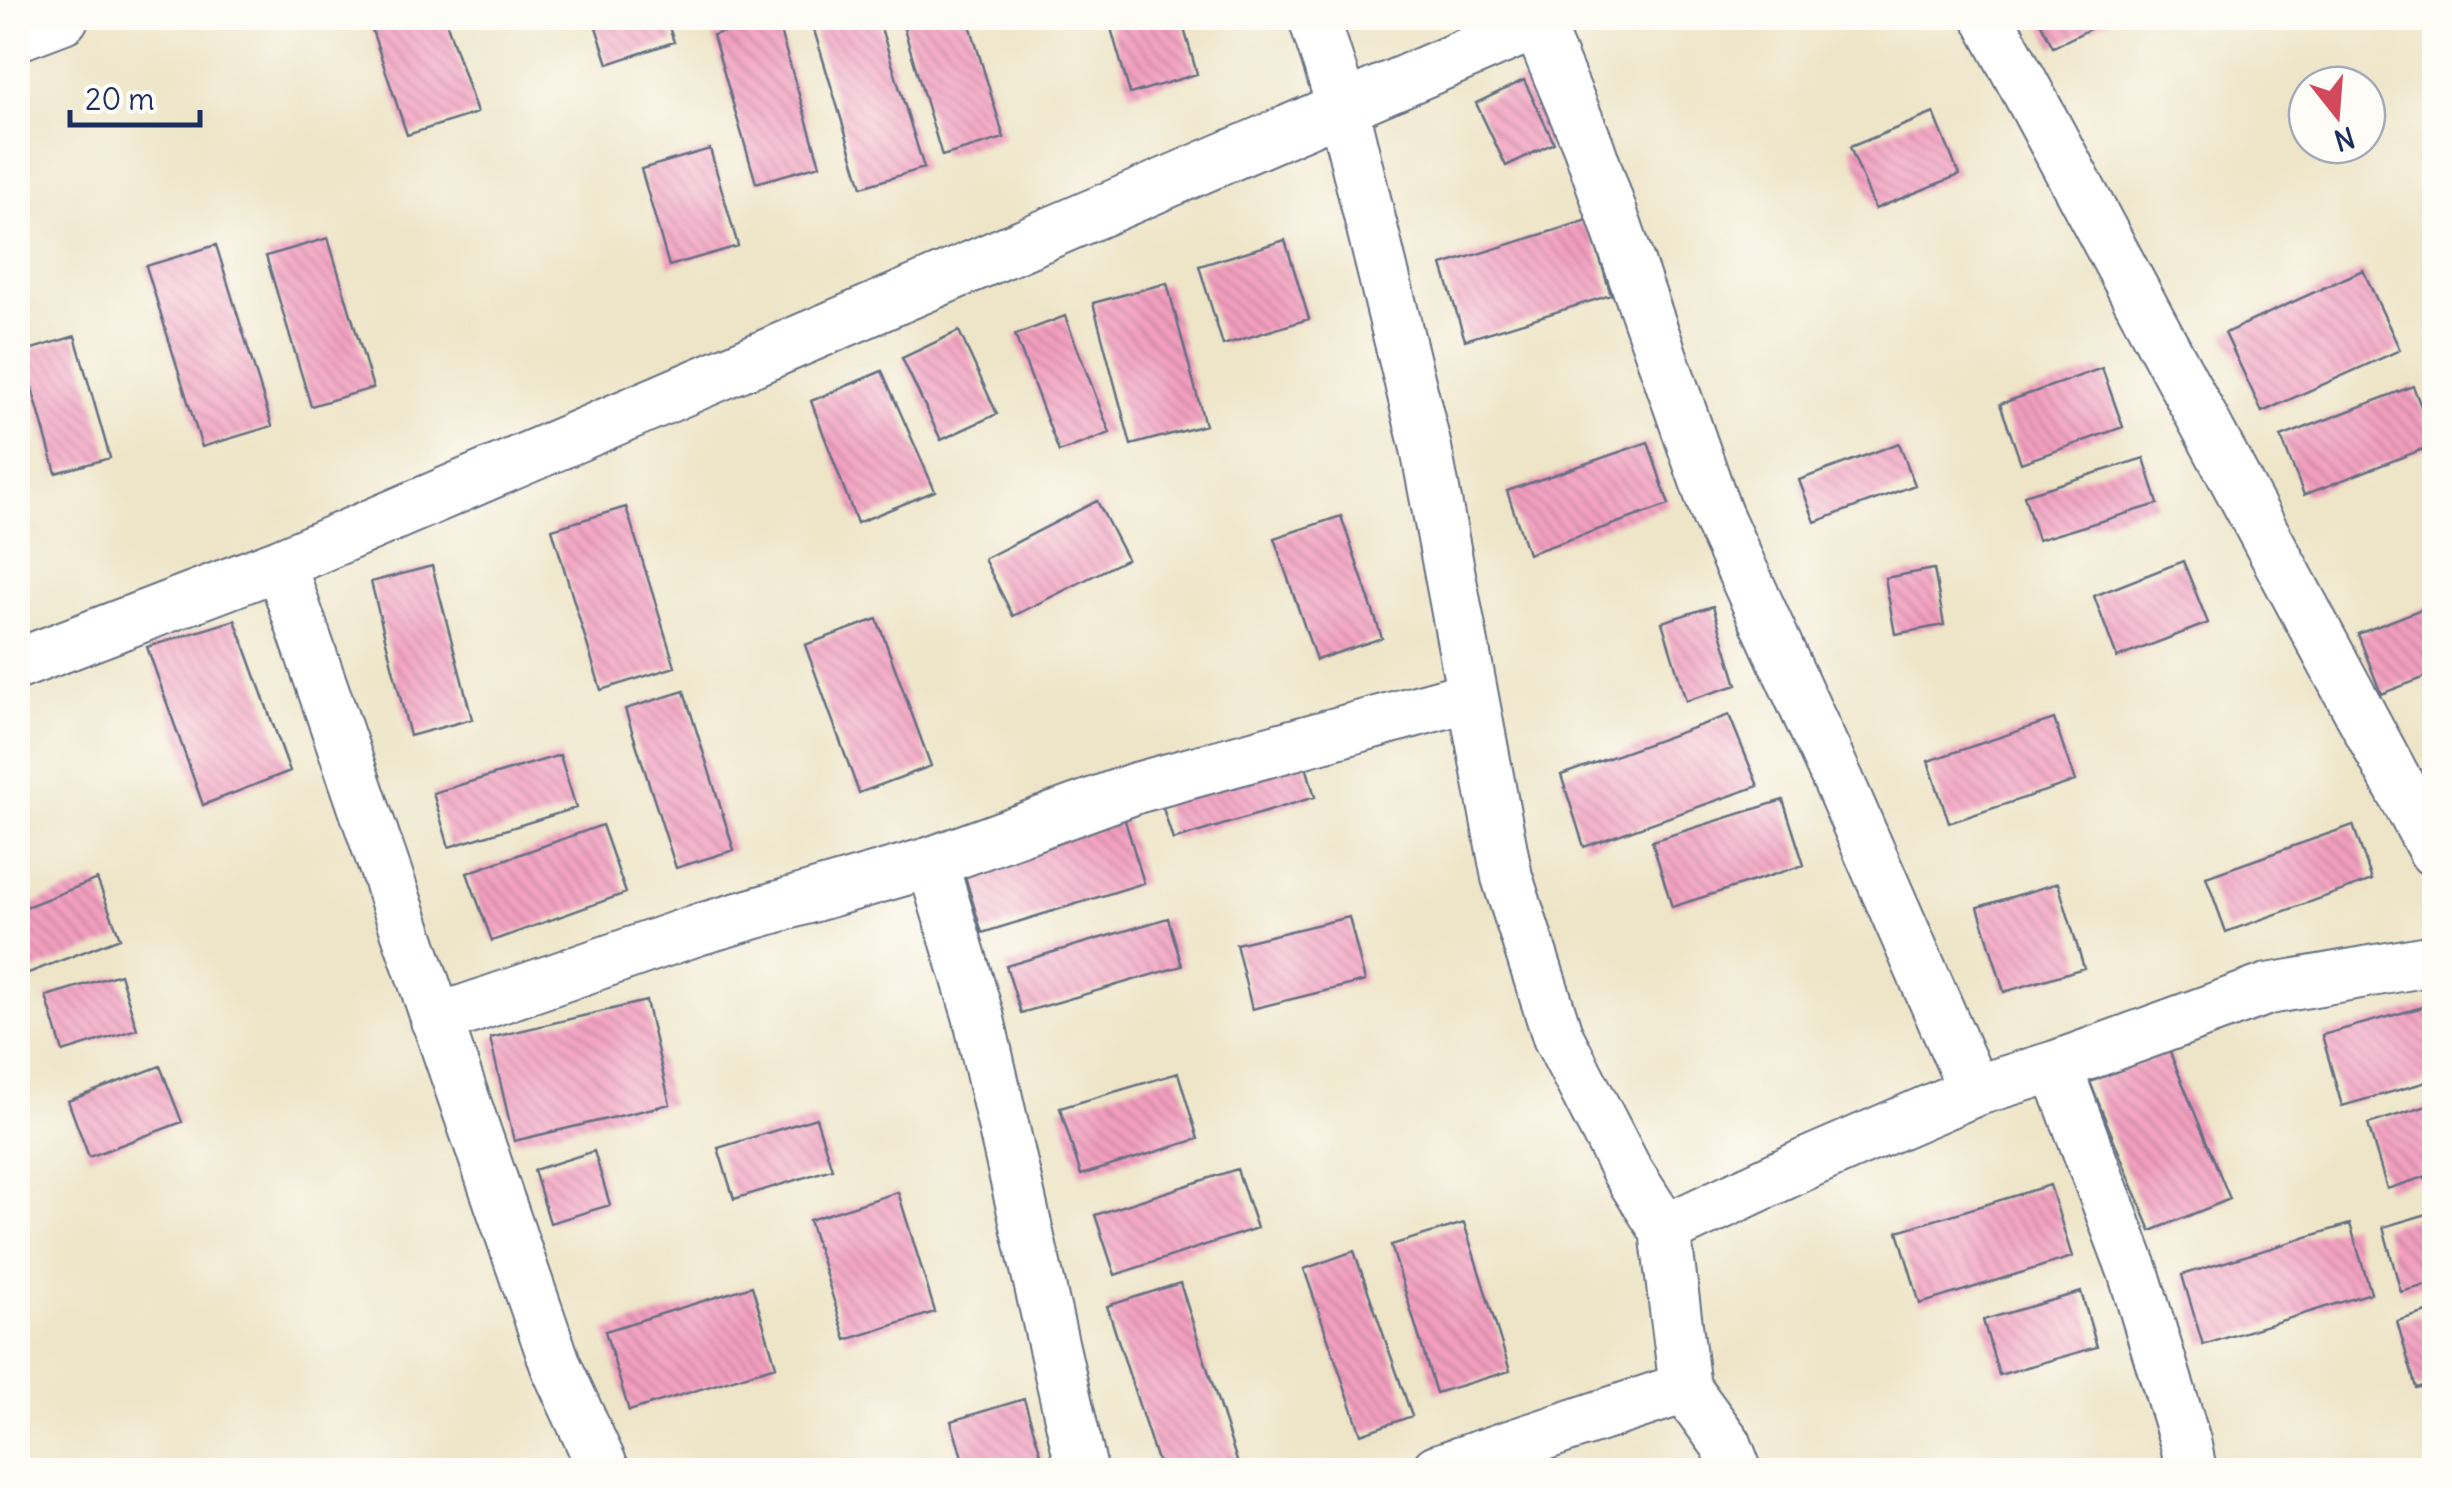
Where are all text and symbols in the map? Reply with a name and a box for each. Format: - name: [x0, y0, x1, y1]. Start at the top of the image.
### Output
- scale bar: [70, 65, 200, 127]
- north arrow: [2287, 65, 2387, 165]
- text: 20 m: [85, 80, 155, 118]
- text: N: [2330, 119, 2359, 159]

